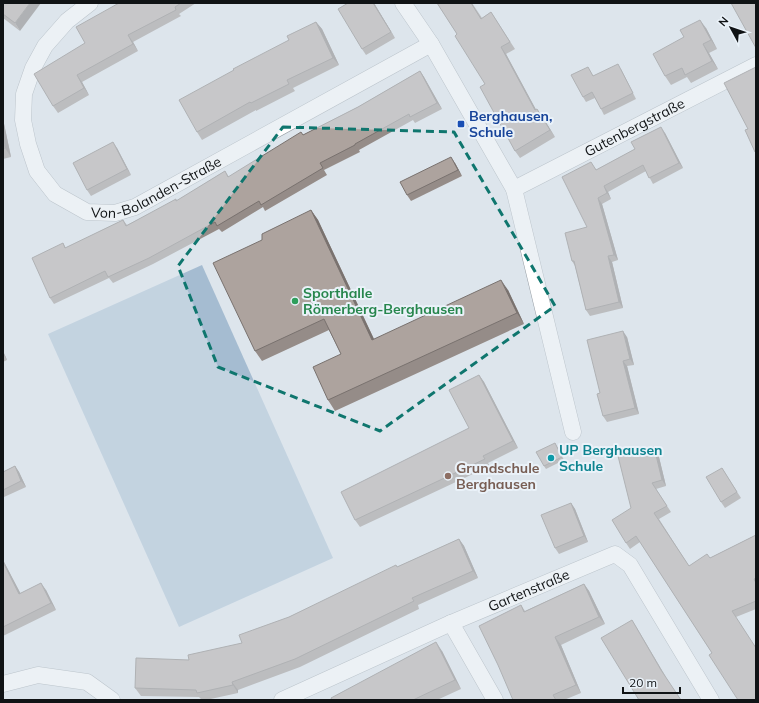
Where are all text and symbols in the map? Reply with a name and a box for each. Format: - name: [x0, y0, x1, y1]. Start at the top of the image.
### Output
- north arrow: [711, 8, 751, 48]
- text: N: [715, 14, 731, 29]
- street label: Gutenbergstraße: [581, 94, 688, 160]
- place label: Berghausen, Schule: [469, 107, 553, 141]
- marker: Berghausen, Schule: [456, 119, 466, 129]
- street label: Von-Bolanden-Straße: [91, 152, 224, 222]
- place label: Sporthalle Römerberg-Berghausen: [303, 284, 463, 318]
- marker: Sporthalle Römerberg-Berghausen: [290, 296, 300, 306]
- place label: UP Berghausen Schule: [559, 441, 663, 475]
- marker: UP Berghausen Schule: [546, 453, 556, 463]
- place label: Grundschule Berghausen: [456, 459, 540, 493]
- marker: Grundschule Berghausen: [443, 471, 453, 481]
- street label: Gartenstraße: [485, 565, 572, 615]
- scale bar: [623, 669, 680, 695]
- text: 20 m: [629, 675, 657, 690]

